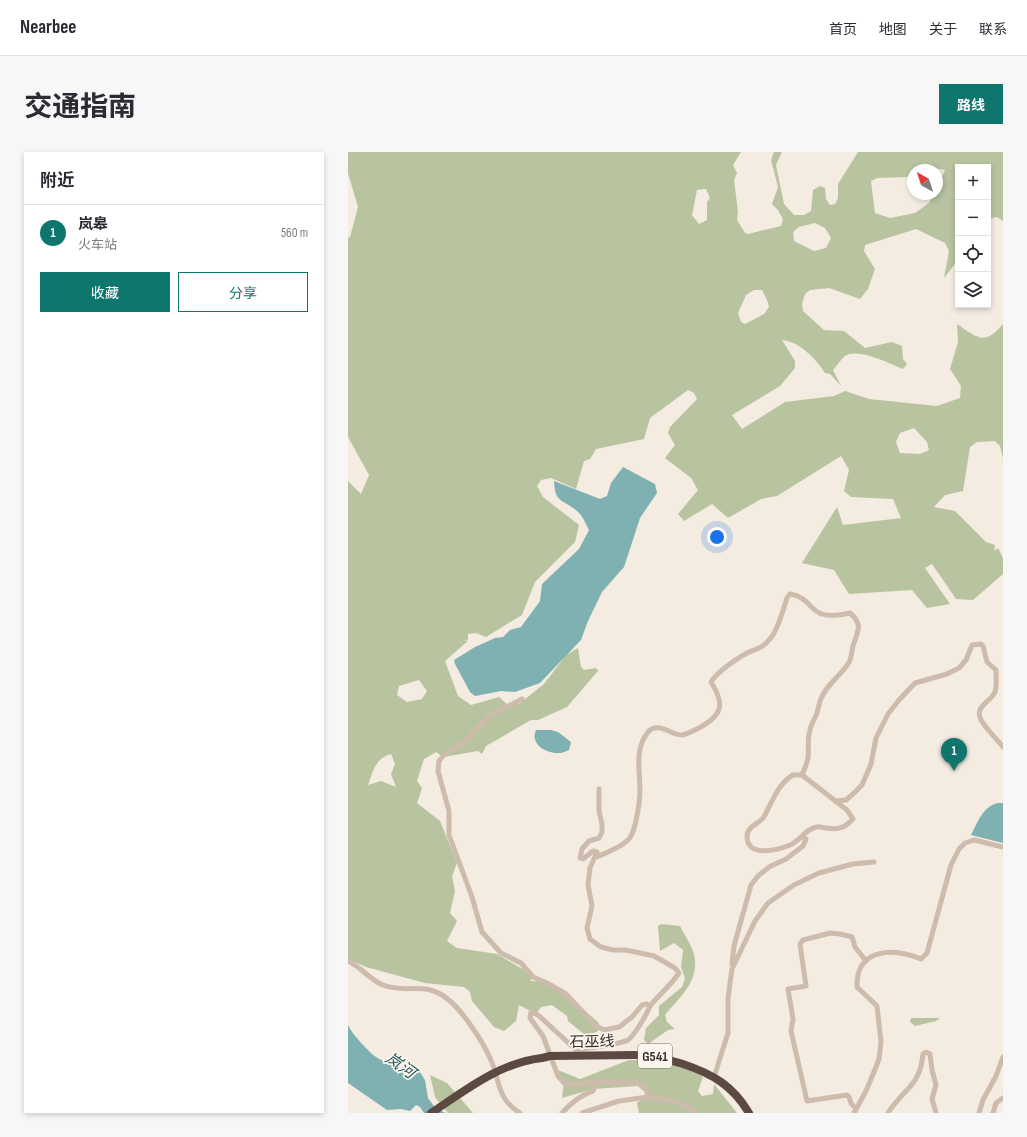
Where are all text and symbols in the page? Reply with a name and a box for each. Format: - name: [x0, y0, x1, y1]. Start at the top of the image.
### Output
- text: Nearbee: [20, 16, 76, 39]
- text: 首页: [829, 21, 857, 38]
- text: 地图: [879, 21, 907, 38]
- text: 关于: [929, 21, 957, 38]
- text: 联系: [979, 21, 1007, 38]
- button: 路线: [939, 84, 1003, 124]
- text: 交通指南: [24, 91, 136, 124]
- north arrow: [907, 164, 943, 200]
- map controls: [955, 164, 991, 308]
- button: +: [955, 164, 991, 200]
- text: 附近: [40, 171, 74, 191]
- button: −: [955, 200, 991, 236]
- text: 岚皋: [78, 215, 108, 234]
- text: 1: [50, 225, 56, 241]
- text: 560 m: [281, 225, 308, 241]
- button: locate: [955, 236, 991, 272]
- text: 火车站: [78, 237, 117, 253]
- button: 收藏: [40, 272, 170, 312]
- button: 分享: [178, 272, 308, 312]
- button: layers: [955, 272, 991, 308]
- your location: [707, 527, 727, 547]
- pin: 1: [941, 738, 967, 771]
- street label: 石巫线: [569, 1032, 615, 1052]
- road number: G541: [638, 1044, 672, 1068]
- water label: 岚河: [381, 1049, 421, 1085]

